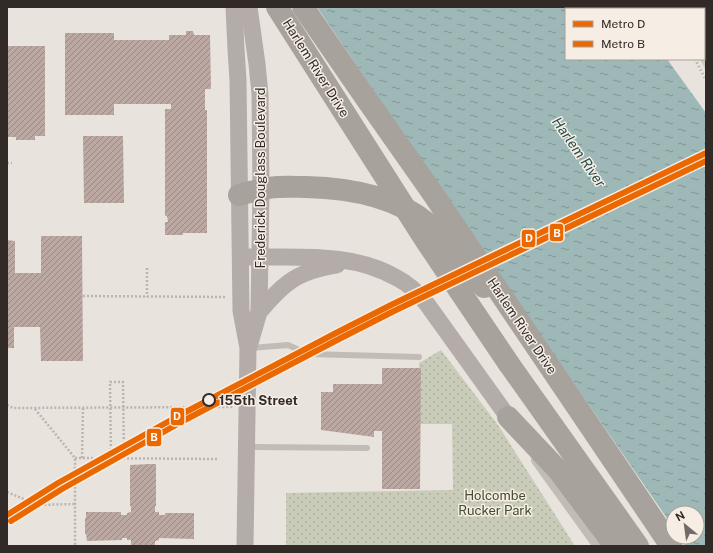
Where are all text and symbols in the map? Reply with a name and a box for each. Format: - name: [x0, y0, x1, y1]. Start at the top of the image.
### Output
- legend: [565, 8, 705, 60]
- street label: Harlem River Drive: [280, 16, 352, 120]
- text: Metro D: [601, 17, 645, 31]
- text: Metro B: [601, 37, 645, 51]
- street label: Frederick Douglass Boulevard: [253, 87, 268, 269]
- water label: Harlem River: [549, 114, 609, 191]
- line badge: B: [549, 223, 564, 242]
- text: B: [553, 227, 561, 239]
- line badge: D: [521, 229, 536, 248]
- text: D: [525, 232, 533, 244]
- street label: Harlem River Drive: [484, 275, 560, 377]
- marker: 155th Street: [202, 393, 216, 407]
- place label: 155th Street: [219, 393, 298, 408]
- line badge: D: [170, 407, 185, 426]
- text: D: [173, 410, 181, 422]
- line badge: B: [146, 428, 162, 447]
- text: B: [150, 431, 158, 443]
- park label: Holcombe Rucker Park: [458, 488, 532, 518]
- north arrow: [665, 505, 705, 545]
- text: N: [673, 509, 687, 524]

